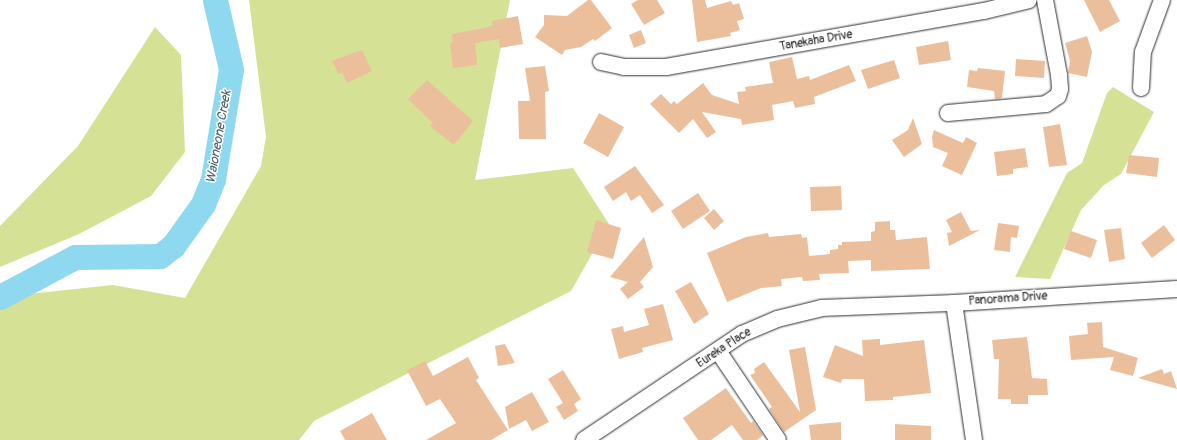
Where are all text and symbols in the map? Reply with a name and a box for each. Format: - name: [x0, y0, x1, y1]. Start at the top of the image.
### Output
- street label: Tanekaha Drive: [778, 27, 854, 55]
- water label: Waioneone Creek: [203, 89, 235, 185]
- street label: Panorama Drive: [968, 289, 1048, 309]
- street label: Eureka Place: [694, 325, 754, 371]

